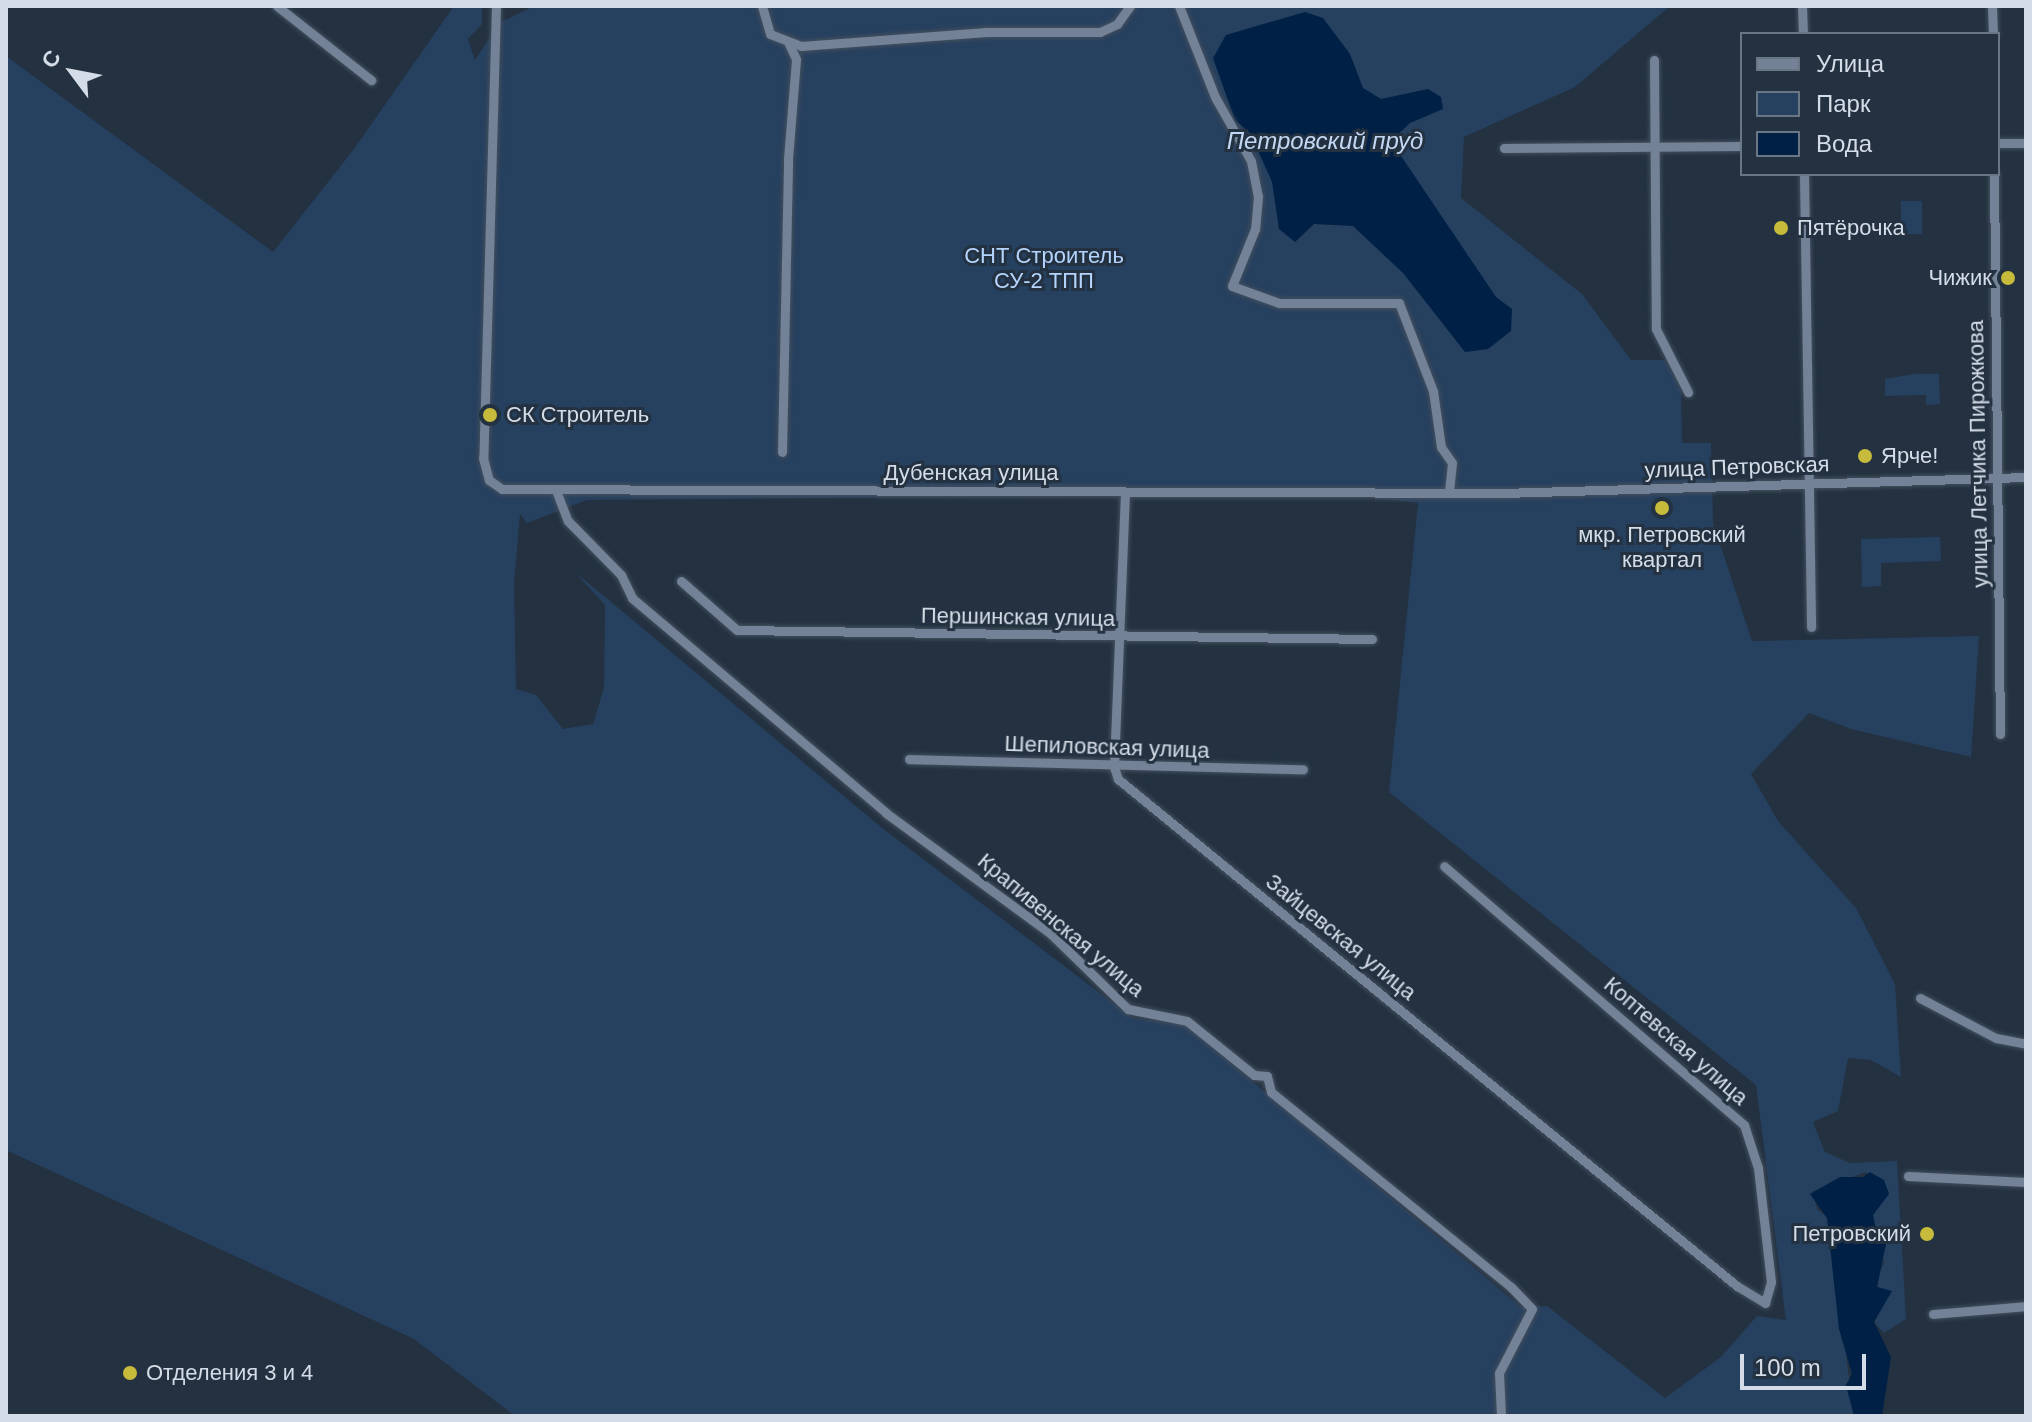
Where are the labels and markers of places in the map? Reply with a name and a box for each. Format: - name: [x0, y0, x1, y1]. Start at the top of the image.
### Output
- place label: Пятёрочка: [1797, 215, 1905, 241]
- marker: Пятёрочка: [1772, 219, 1790, 237]
- place label: Чижик: [1928, 265, 1992, 291]
- marker: Чижик: [1999, 269, 2017, 287]
- place label: СК Строитель: [506, 402, 649, 428]
- marker: СК Строитель: [481, 406, 499, 424]
- place label: Ярче!: [1881, 443, 1938, 469]
- marker: Ярче!: [1856, 447, 1874, 465]
- marker: мкр. Петровский квартал: [1653, 499, 1671, 517]
- place label: мкр. Петровский квартал: [1578, 521, 1746, 572]
- place label: Петровский: [1792, 1221, 1911, 1247]
- marker: Петровский: [1918, 1225, 1936, 1243]
- place label: Отделения 3 и 4: [146, 1360, 313, 1386]
- marker: Отделения 3 и 4: [121, 1364, 139, 1382]

